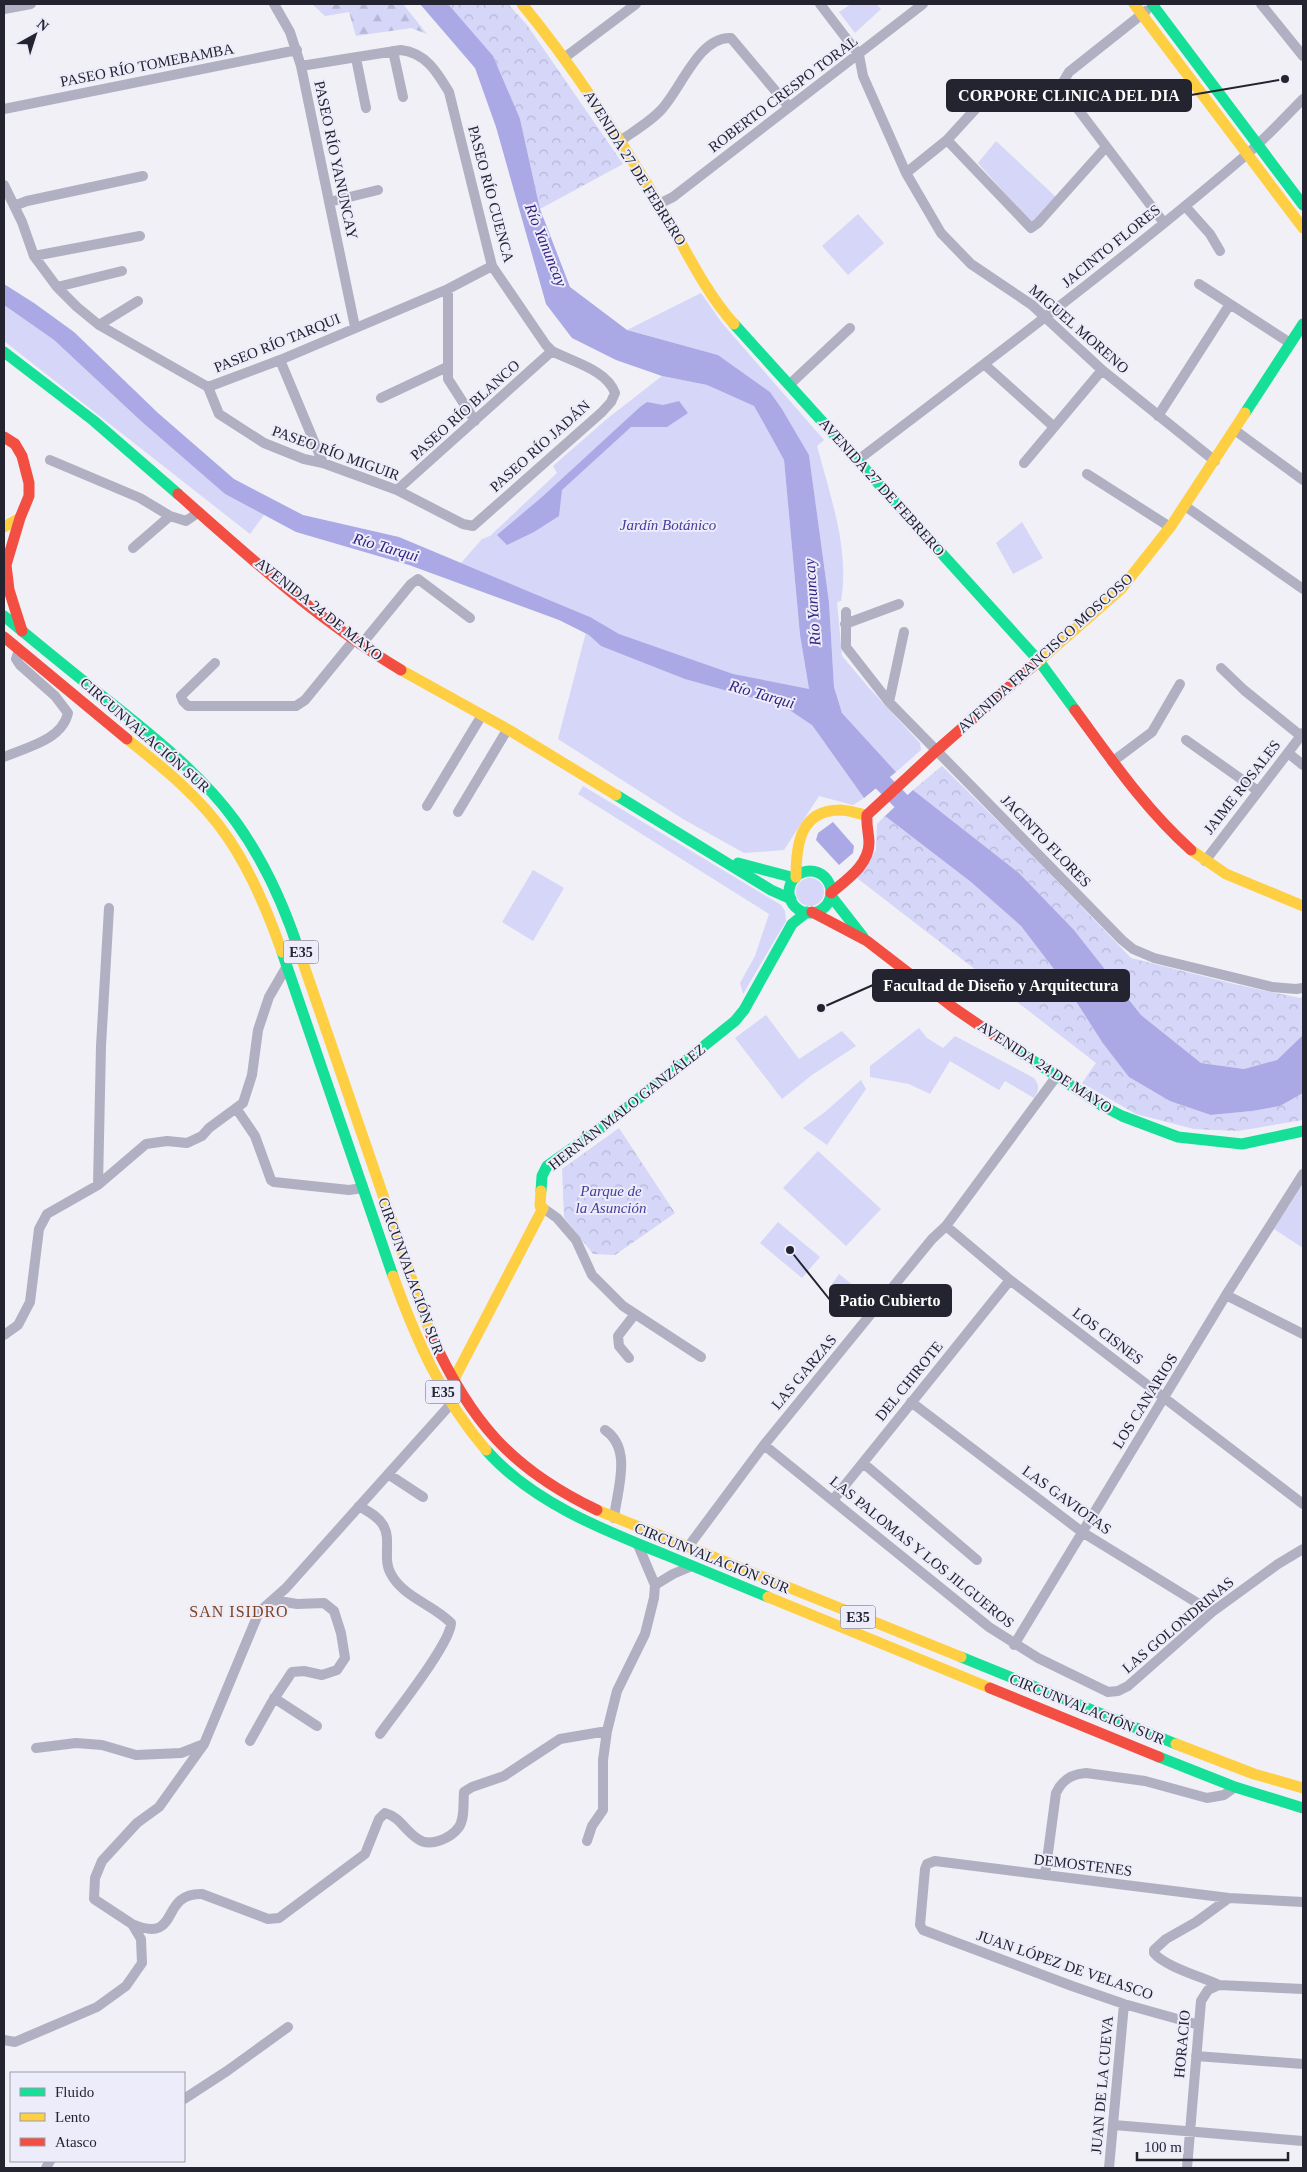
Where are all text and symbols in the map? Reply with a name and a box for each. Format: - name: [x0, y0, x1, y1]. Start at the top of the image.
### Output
- north arrow: [10, 10, 60, 60]
- text: N: [34, 16, 52, 34]
- street label: ROBERTO CRESPO TORAL: [705, 33, 861, 155]
- street label: PASEO RÍO TOMEBAMBA: [59, 40, 235, 90]
- street label: PASEO RÍO YANUNCAY: [311, 79, 361, 241]
- callout: CORPORE CLINICA DEL DIA: [947, 80, 1191, 111]
- text: CORPORE CLINICA DEL DIA: [958, 87, 1180, 104]
- street label: AVENIDA 27 DE FEBRERO: [581, 88, 689, 248]
- street label: PASEO RÍO CUENCA: [465, 124, 517, 264]
- water label: Río Yanuncay: [520, 200, 571, 290]
- street label: JACINTO FLORES: [1059, 201, 1163, 291]
- street label: MIGUEL MORENO: [1026, 281, 1132, 377]
- street label: PASEO RÍO TARQUI: [212, 310, 342, 376]
- street label: PASEO RÍO BLANCO: [407, 357, 523, 463]
- street label: PASEO RÍO JADÁN: [487, 397, 593, 495]
- street label: AVENIDA 27 DE FEBRERO: [816, 415, 948, 559]
- street label: PASEO RÍO MIGUIR: [270, 422, 402, 484]
- park label: Jardín Botánico: [620, 517, 717, 533]
- water label: Río Tarqui: [350, 529, 421, 565]
- street label: AVENIDA 24 DE MAYO: [253, 555, 386, 664]
- water label: Río Yanuncay: [800, 557, 825, 647]
- street label: AVENIDA FRANCISCO MOSCOSO: [954, 570, 1136, 736]
- street label: CIRCUNVALACIÓN SUR: [77, 675, 213, 795]
- water label: Río Tarqui: [726, 676, 797, 712]
- street label: JAIME ROSALES: [1200, 737, 1284, 837]
- street label: JACINTO FLORES: [998, 792, 1094, 890]
- road number: E35: [284, 940, 318, 964]
- callout: Facultad de Diseño y Arquitectura: [873, 970, 1129, 1001]
- text: Facultad de Diseño y Arquitectura: [883, 977, 1119, 995]
- street label: AVENIDA 24 DE MAYO: [975, 1018, 1115, 1116]
- street label: HERNÁN MALO GANZÁLEZ: [546, 1041, 708, 1173]
- park label: Parque de la Asunción: [576, 1183, 646, 1216]
- street label: CIRCUNVALACIÓN SUR: [375, 1195, 447, 1357]
- callout: Patio Cubierto: [830, 1285, 951, 1316]
- text: Patio Cubierto: [840, 1292, 940, 1309]
- street label: LOS CISNES: [1070, 1304, 1146, 1368]
- street label: LAS GARZAS: [768, 1332, 840, 1412]
- street label: DEL CHIROTE: [872, 1338, 946, 1424]
- street label: LOS CANARIOS: [1109, 1351, 1181, 1451]
- road number: E35: [426, 1380, 460, 1404]
- street label: LAS GAVIOTAS: [1020, 1462, 1114, 1538]
- street label: LAS PALOMAS Y LOS JILGUEROS: [827, 1473, 1017, 1631]
- street label: CIRCUNVALACIÓN SUR: [632, 1519, 792, 1597]
- street label: LAS GOLONDRINAS: [1119, 1574, 1237, 1676]
- district label: SAN ISIDRO: [189, 1603, 289, 1620]
- road number: E35: [840, 1605, 876, 1628]
- street label: CIRCUNVALACIÓN SUR: [1007, 1670, 1167, 1748]
- street label: DEMOSTENES: [1033, 1851, 1133, 1879]
- street label: JUAN LÓPEZ DE VELASCO: [975, 1927, 1155, 2003]
- street label: HORACIO: [1171, 2009, 1193, 2079]
- street label: JUAN DE LA CUEVA: [1088, 2015, 1116, 2155]
- legend: [10, 2072, 185, 2162]
- text: Fluido: [55, 2084, 94, 2100]
- text: Lento: [55, 2109, 90, 2125]
- scale bar: [1137, 2130, 1288, 2162]
- text: Atasco: [55, 2134, 97, 2150]
- text: 100 m: [1144, 2139, 1182, 2155]

